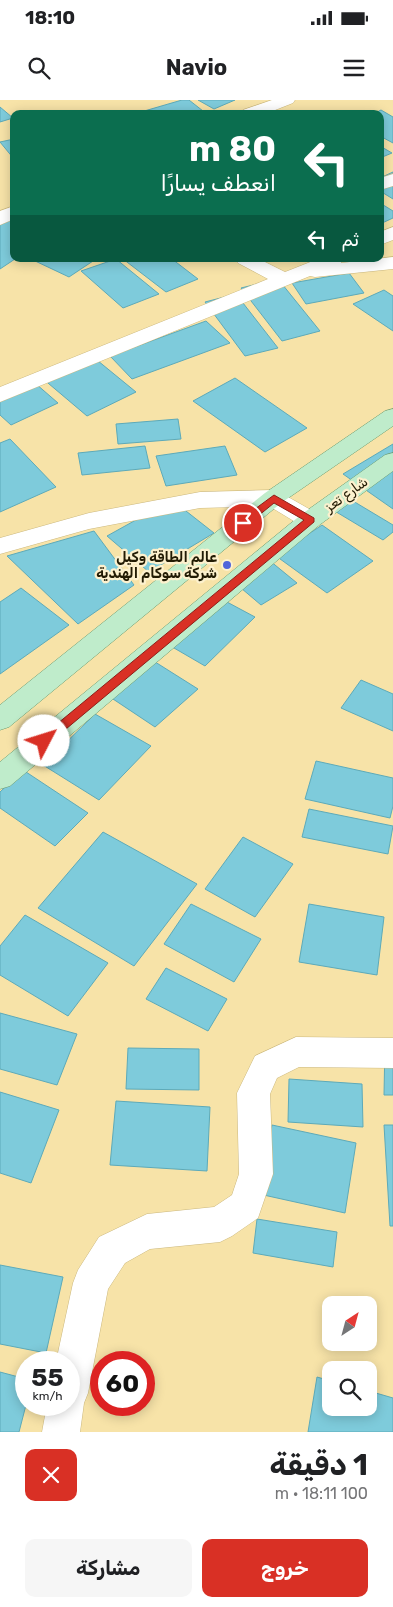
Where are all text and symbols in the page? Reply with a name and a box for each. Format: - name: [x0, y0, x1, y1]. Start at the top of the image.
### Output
- text: 18:10: [25, 6, 75, 29]
- icon: search: [25, 54, 53, 82]
- text: Navio: [166, 54, 227, 81]
- icon: menu: [340, 54, 368, 82]
- text: 80 m: [189, 128, 276, 170]
- icon: left: [294, 130, 359, 195]
- text: انعطف يسارًا: [160, 170, 276, 197]
- icon: left: [303, 225, 331, 253]
- text: ثم: [341, 228, 359, 251]
- street label: شارع تعز: [321, 473, 372, 518]
- pin: [222, 502, 264, 544]
- icon: arrive: [229, 509, 257, 537]
- place label: عالم الطاقة وكيل شركة سوكام الهندية: [96, 549, 217, 583]
- marker: عالم الطاقة وكيل شركة سوكام الهندية: [221, 559, 233, 571]
- position arrow: [17, 714, 69, 766]
- north arrow: [322, 1296, 378, 1351]
- map controls: [322, 1296, 377, 1416]
- speed limit sign: 60: [90, 1351, 155, 1416]
- button: search: [322, 1361, 377, 1416]
- text: 55: [31, 1363, 64, 1392]
- text: km/h: [33, 1389, 62, 1403]
- text: 1 دقيقة: [270, 1447, 368, 1483]
- button: close: [25, 1449, 77, 1501]
- text: 100 m · 18:11: [275, 1484, 368, 1503]
- button: مشاركة: [25, 1539, 192, 1597]
- button: خروج: [202, 1539, 368, 1597]

